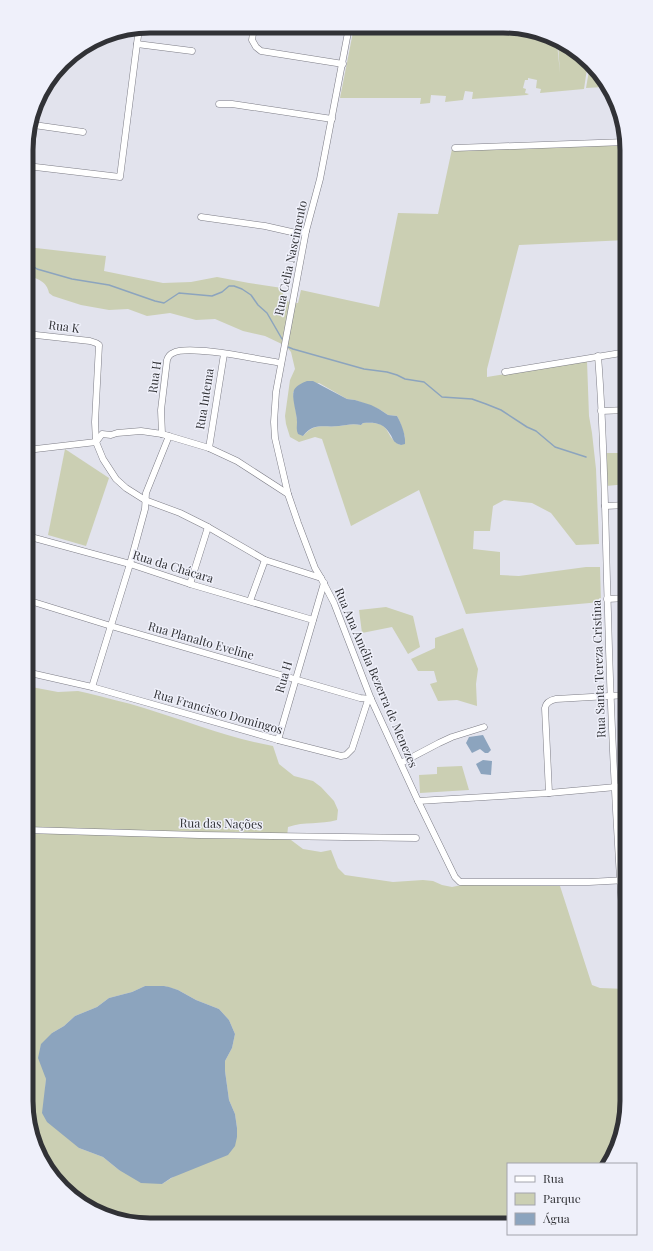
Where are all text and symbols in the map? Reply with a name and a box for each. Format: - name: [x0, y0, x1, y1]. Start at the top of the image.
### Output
- street label: Rua Celia Nascimento: [270, 198, 310, 317]
- street label: Rua K: [48, 316, 81, 336]
- street label: Rua H: [144, 360, 164, 394]
- street label: Rua Intema: [191, 367, 217, 431]
- street label: Rua da Chácara: [131, 546, 216, 586]
- street label: Rua Ana Amélia Bezerra de Menezes: [332, 585, 422, 770]
- street label: Rua Santa Tereza Cristina: [588, 600, 608, 738]
- street label: Rua Planalto Eveline: [146, 617, 256, 663]
- street label: Rua H: [271, 659, 295, 695]
- street label: Rua Francisco Domingos: [152, 685, 285, 737]
- street label: Rua das Nações: [179, 814, 263, 832]
- legend: [507, 1163, 637, 1235]
- text: Rua: [543, 1170, 564, 1186]
- text: Parque: [543, 1190, 581, 1206]
- text: Água: [542, 1210, 570, 1226]

